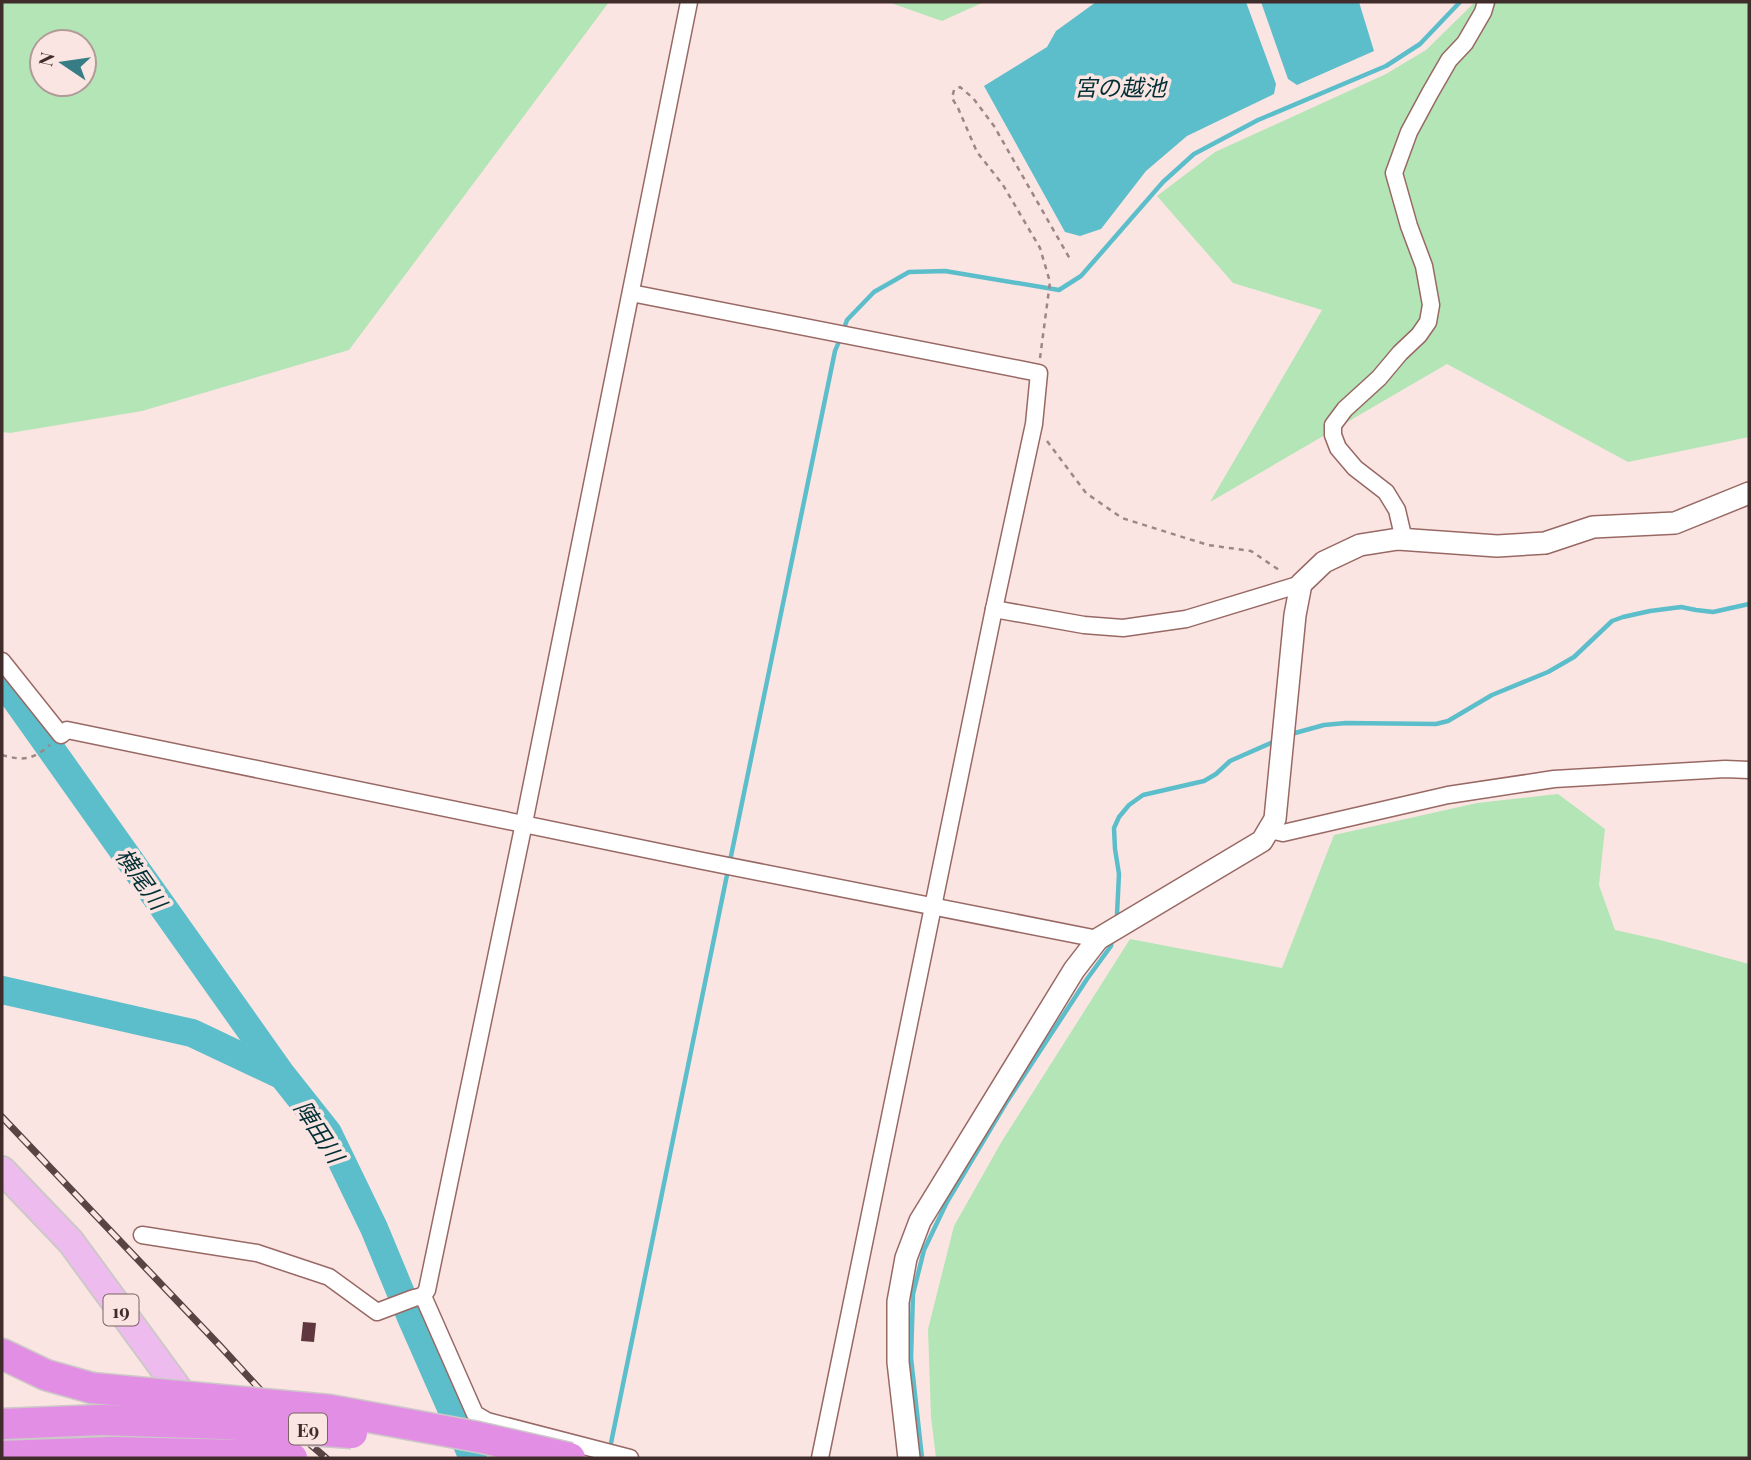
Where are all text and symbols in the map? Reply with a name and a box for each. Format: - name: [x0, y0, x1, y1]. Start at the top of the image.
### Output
- north arrow: [28, 28, 98, 98]
- text: N: [31, 49, 60, 69]
- water label: 宮の越池: [1074, 71, 1168, 102]
- water label: 横尾川: [110, 841, 176, 918]
- water label: 陣田川: [288, 1094, 353, 1171]
- road number: 19: [104, 1294, 138, 1326]
- road number: E9: [289, 1414, 327, 1444]

